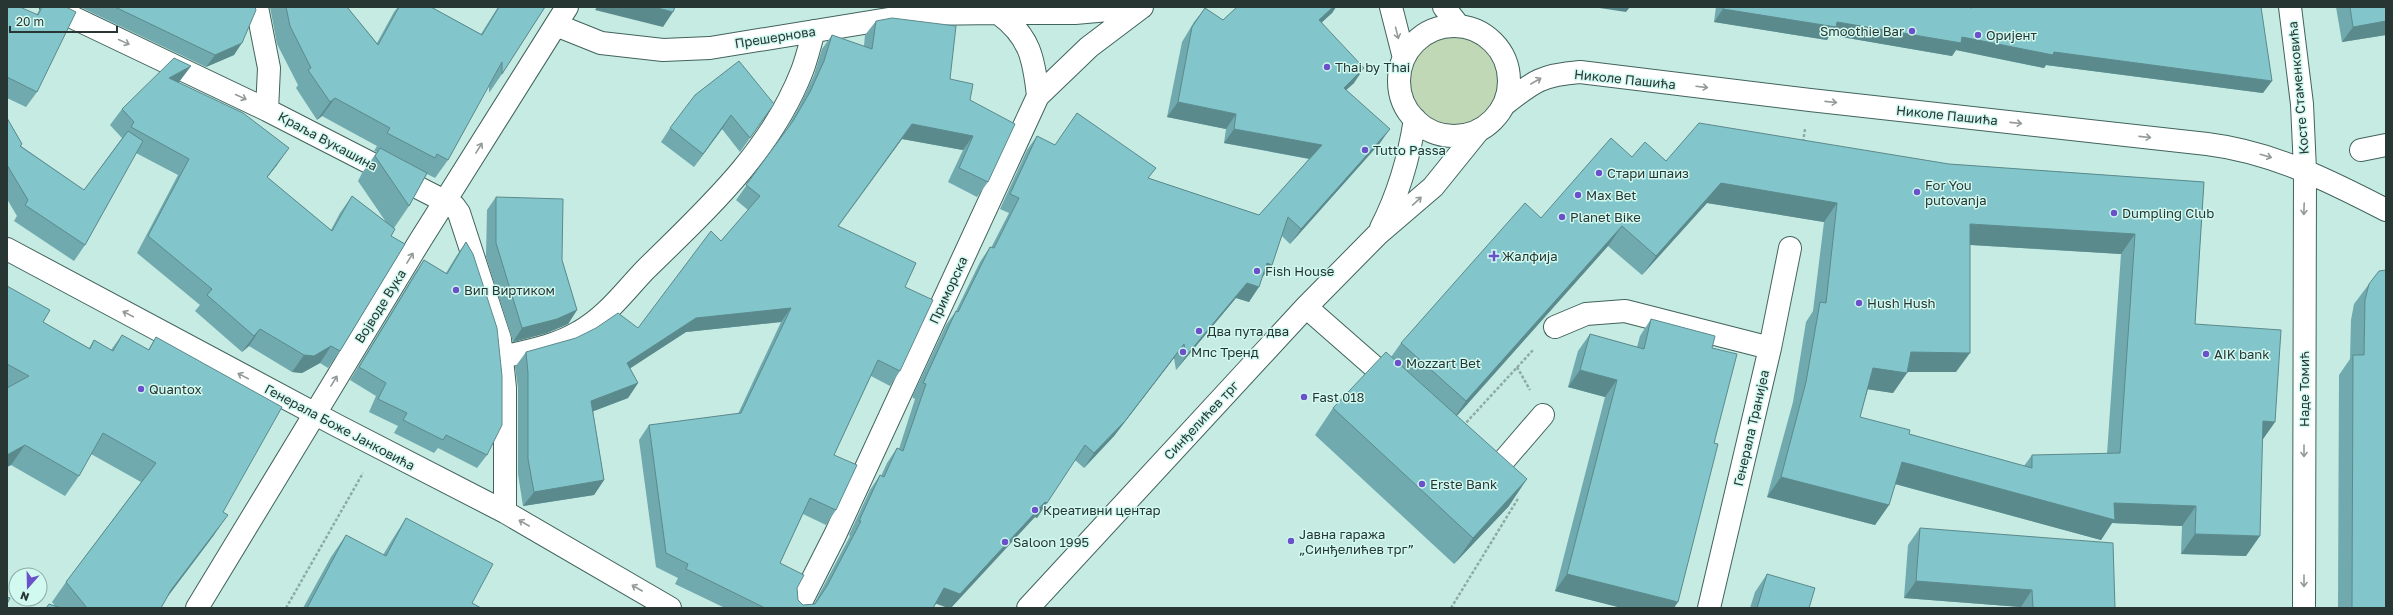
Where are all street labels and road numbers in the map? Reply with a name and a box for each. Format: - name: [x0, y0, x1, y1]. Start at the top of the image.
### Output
- street label: Косте Стаменковића: [2284, 21, 2312, 155]
- street label: Прешернова: [733, 23, 817, 51]
- street label: Николе Пашића: [1573, 66, 1677, 92]
- street label: Николе Пашића: [1895, 102, 1999, 128]
- street label: Краља Вукашина: [276, 108, 380, 174]
- street label: Приморска: [925, 254, 971, 326]
- street label: Војводе Вука: [351, 266, 409, 346]
- street label: Наде Томић: [2296, 351, 2312, 427]
- street label: Генерала Транијеа: [1730, 368, 1772, 488]
- street label: Синђелићев трг: [1160, 377, 1242, 463]
- street label: Генерала Боже Јанковића: [262, 381, 418, 473]

